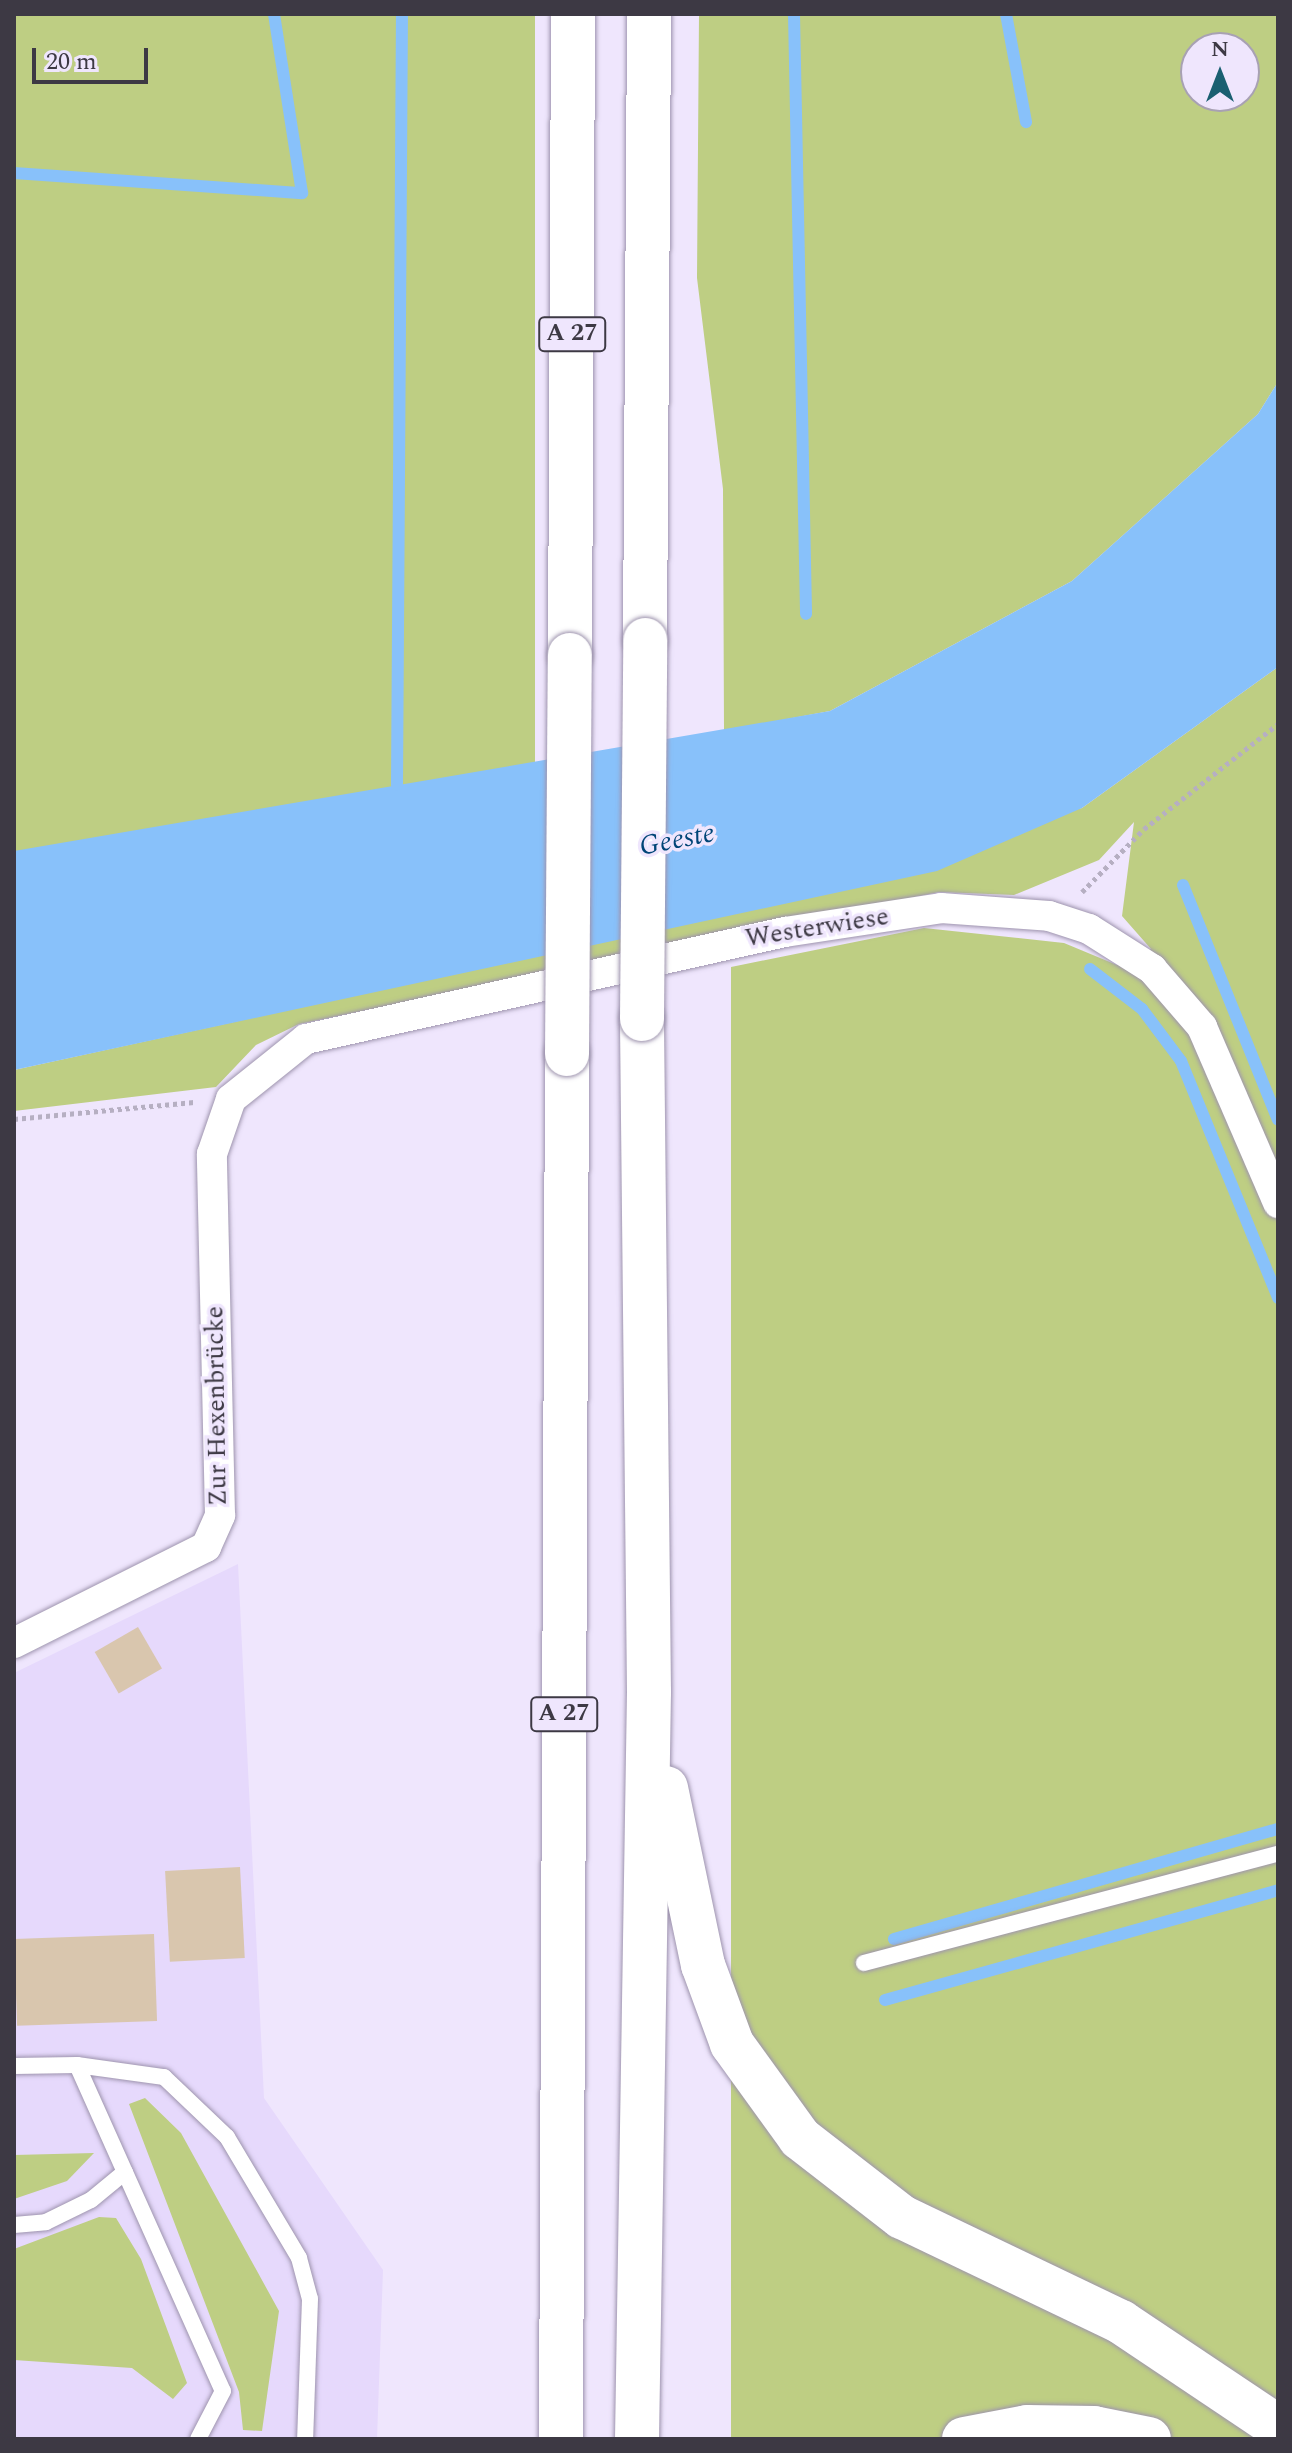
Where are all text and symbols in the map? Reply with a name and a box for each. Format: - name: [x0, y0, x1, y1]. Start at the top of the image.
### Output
- scale bar: [36, 32, 152, 82]
- north arrow: [1180, 32, 1260, 112]
- text: N: [1211, 33, 1229, 66]
- text: 20 m: [46, 44, 97, 80]
- road number: A 27: [538, 314, 606, 354]
- water label: Geeste: [636, 816, 718, 864]
- street label: Westerwiese: [743, 901, 891, 955]
- street label: Zur Hexenbrücke: [200, 1306, 234, 1506]
- road number: A 27: [530, 1694, 598, 1734]

